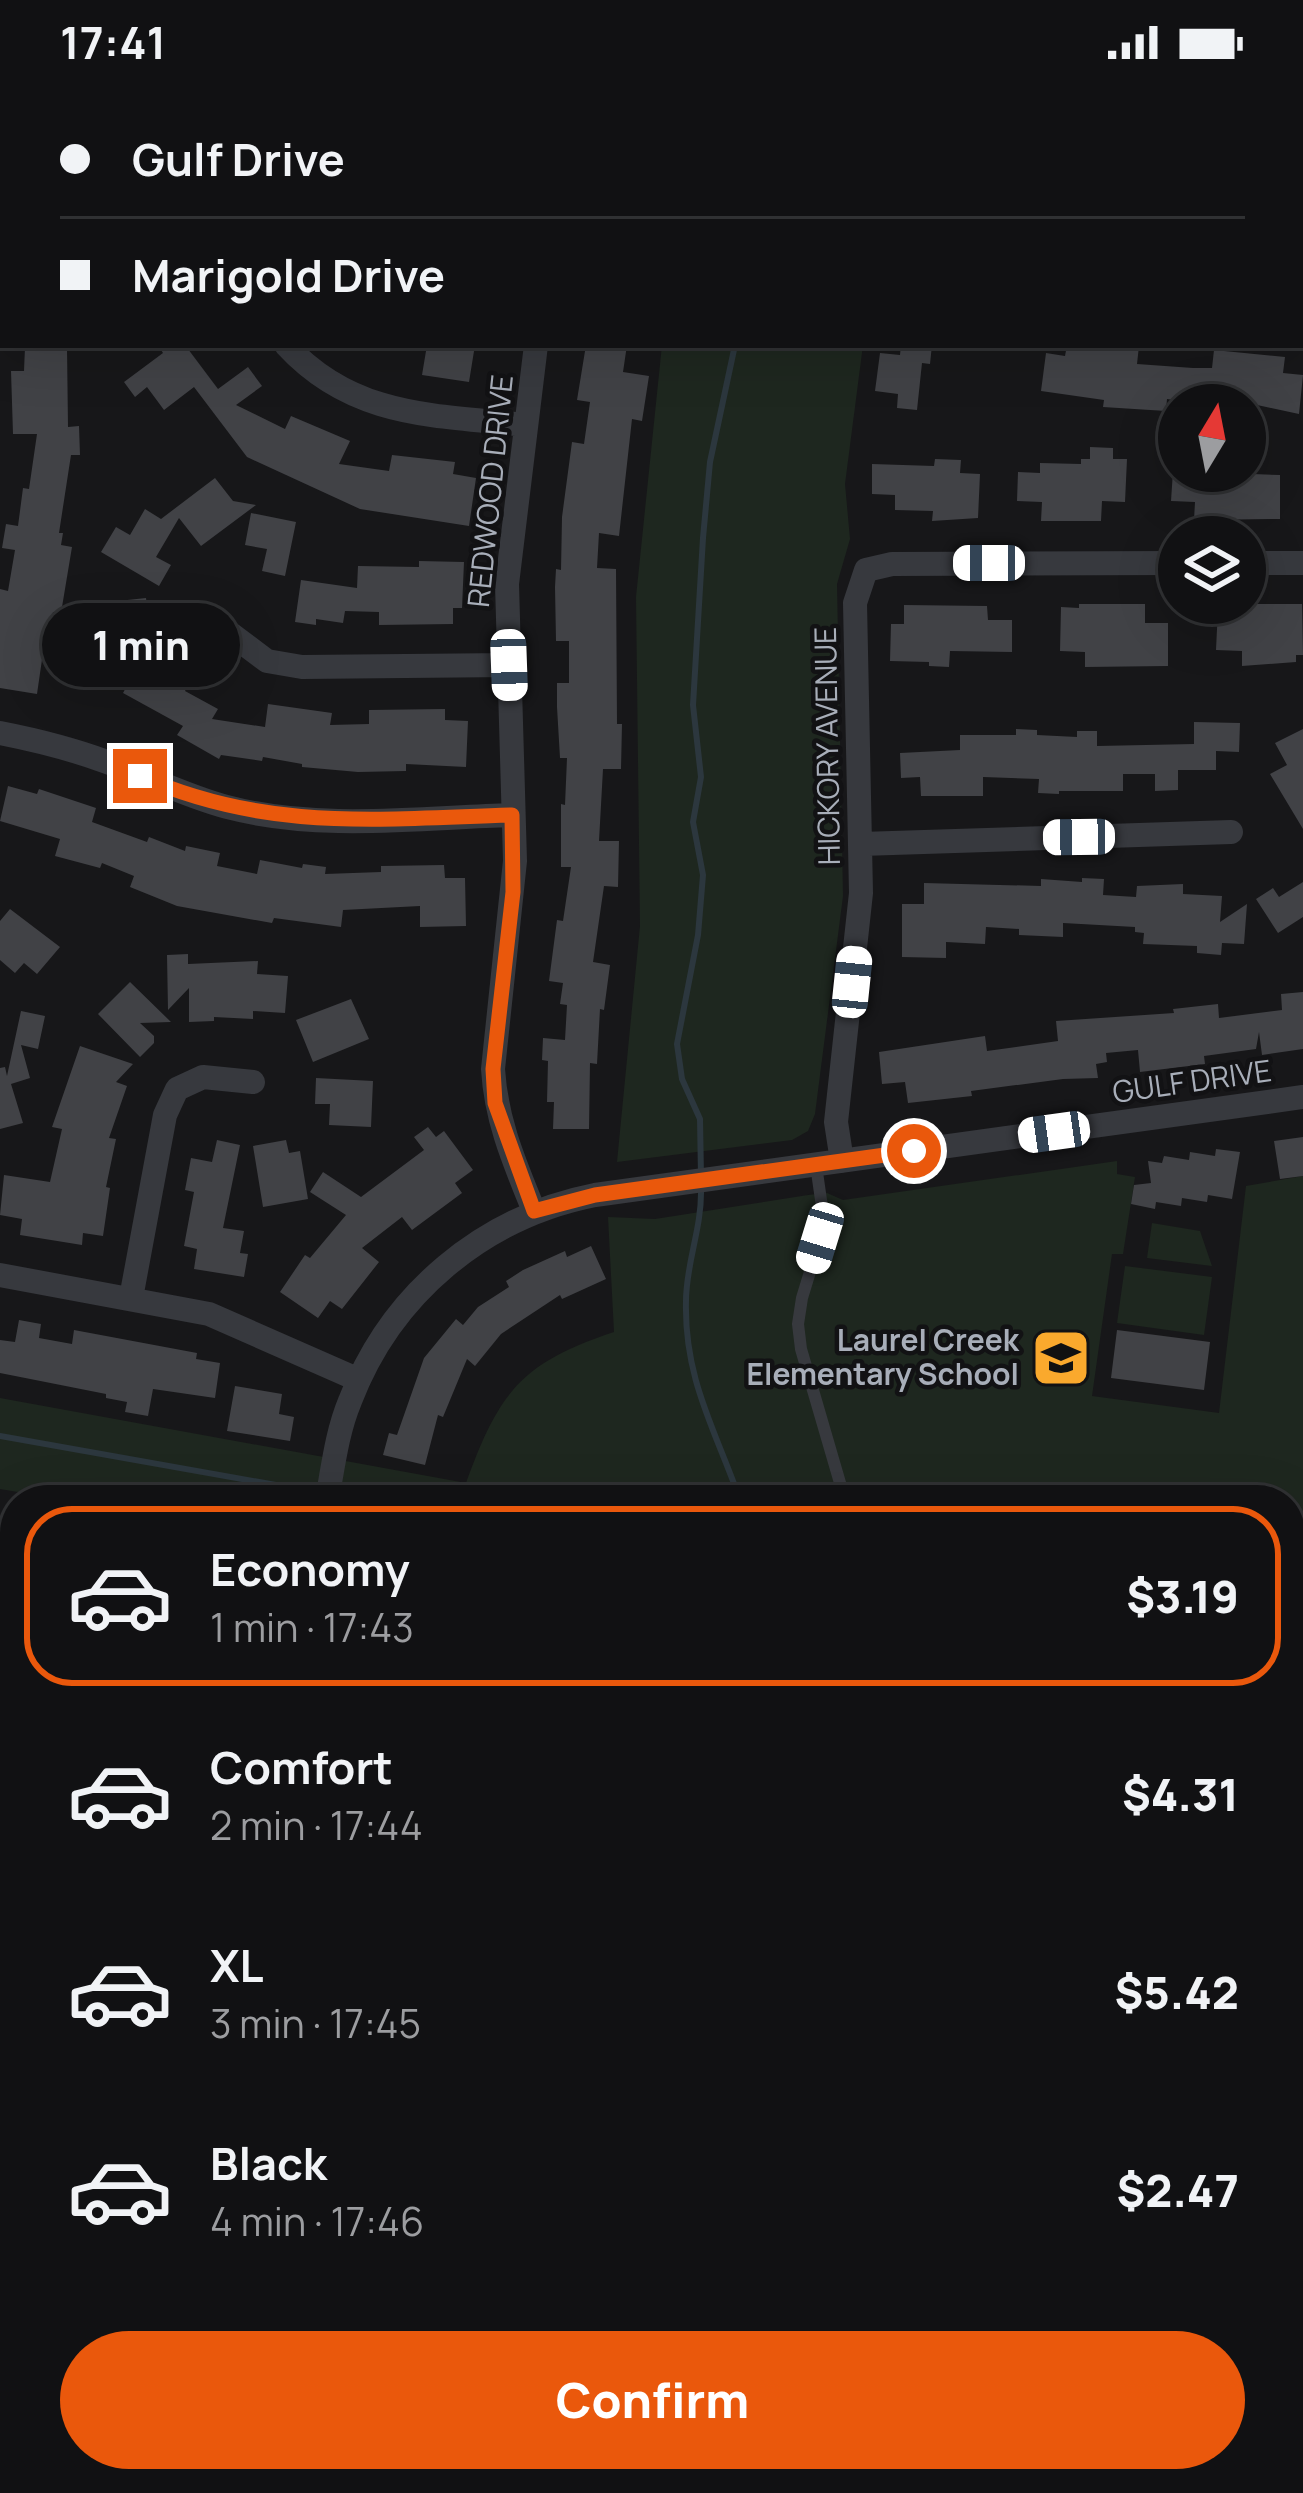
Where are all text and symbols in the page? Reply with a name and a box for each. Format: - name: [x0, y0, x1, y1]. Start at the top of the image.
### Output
- text: 17:41: [60, 11, 166, 73]
- text: Gulf Drive: [132, 128, 345, 190]
- text: Marigold Drive: [132, 244, 445, 306]
- street label: REDWOOD DRIVE: [457, 373, 522, 609]
- north arrow: [1158, 384, 1266, 492]
- map controls: [1158, 384, 1266, 624]
- button: layers: [1158, 516, 1266, 624]
- car: [953, 545, 1025, 581]
- callout: 1 min: [41, 602, 239, 686]
- text: 1 min: [92, 618, 190, 672]
- street label: HICKORY AVENUE: [804, 626, 849, 866]
- car: [490, 628, 528, 702]
- route end: [113, 749, 167, 803]
- car: [1043, 818, 1115, 856]
- car: [830, 944, 874, 1020]
- street label: GULF DRIVE: [1110, 1049, 1274, 1112]
- car: [1016, 1109, 1092, 1155]
- route start: [887, 1124, 941, 1178]
- car: [792, 1198, 848, 1278]
- place label: Laurel Creek Elementary School: [747, 1319, 1020, 1394]
- school or university icon: Laurel Creek Elementary School: [1030, 1327, 1092, 1389]
- text: Economy: [210, 1538, 410, 1600]
- icon: car: [66, 1542, 174, 1650]
- text: $3.19: [1126, 1565, 1239, 1627]
- text: 1 min · 17:43: [210, 1600, 414, 1654]
- text: Comfort: [210, 1736, 393, 1798]
- icon: car: [66, 1740, 174, 1848]
- text: $4.31: [1122, 1763, 1239, 1825]
- text: 2 min · 17:44: [210, 1798, 423, 1852]
- text: XL: [210, 1934, 264, 1996]
- icon: car: [66, 1938, 174, 2046]
- text: $5.42: [1114, 1961, 1239, 2023]
- text: 3 min · 17:45: [210, 1996, 421, 2050]
- text: Black: [210, 2132, 327, 2194]
- icon: car: [66, 2136, 174, 2244]
- text: $2.47: [1116, 2159, 1239, 2221]
- text: 4 min · 17:46: [210, 2194, 424, 2248]
- button: Confirm: [60, 2331, 1245, 2469]

